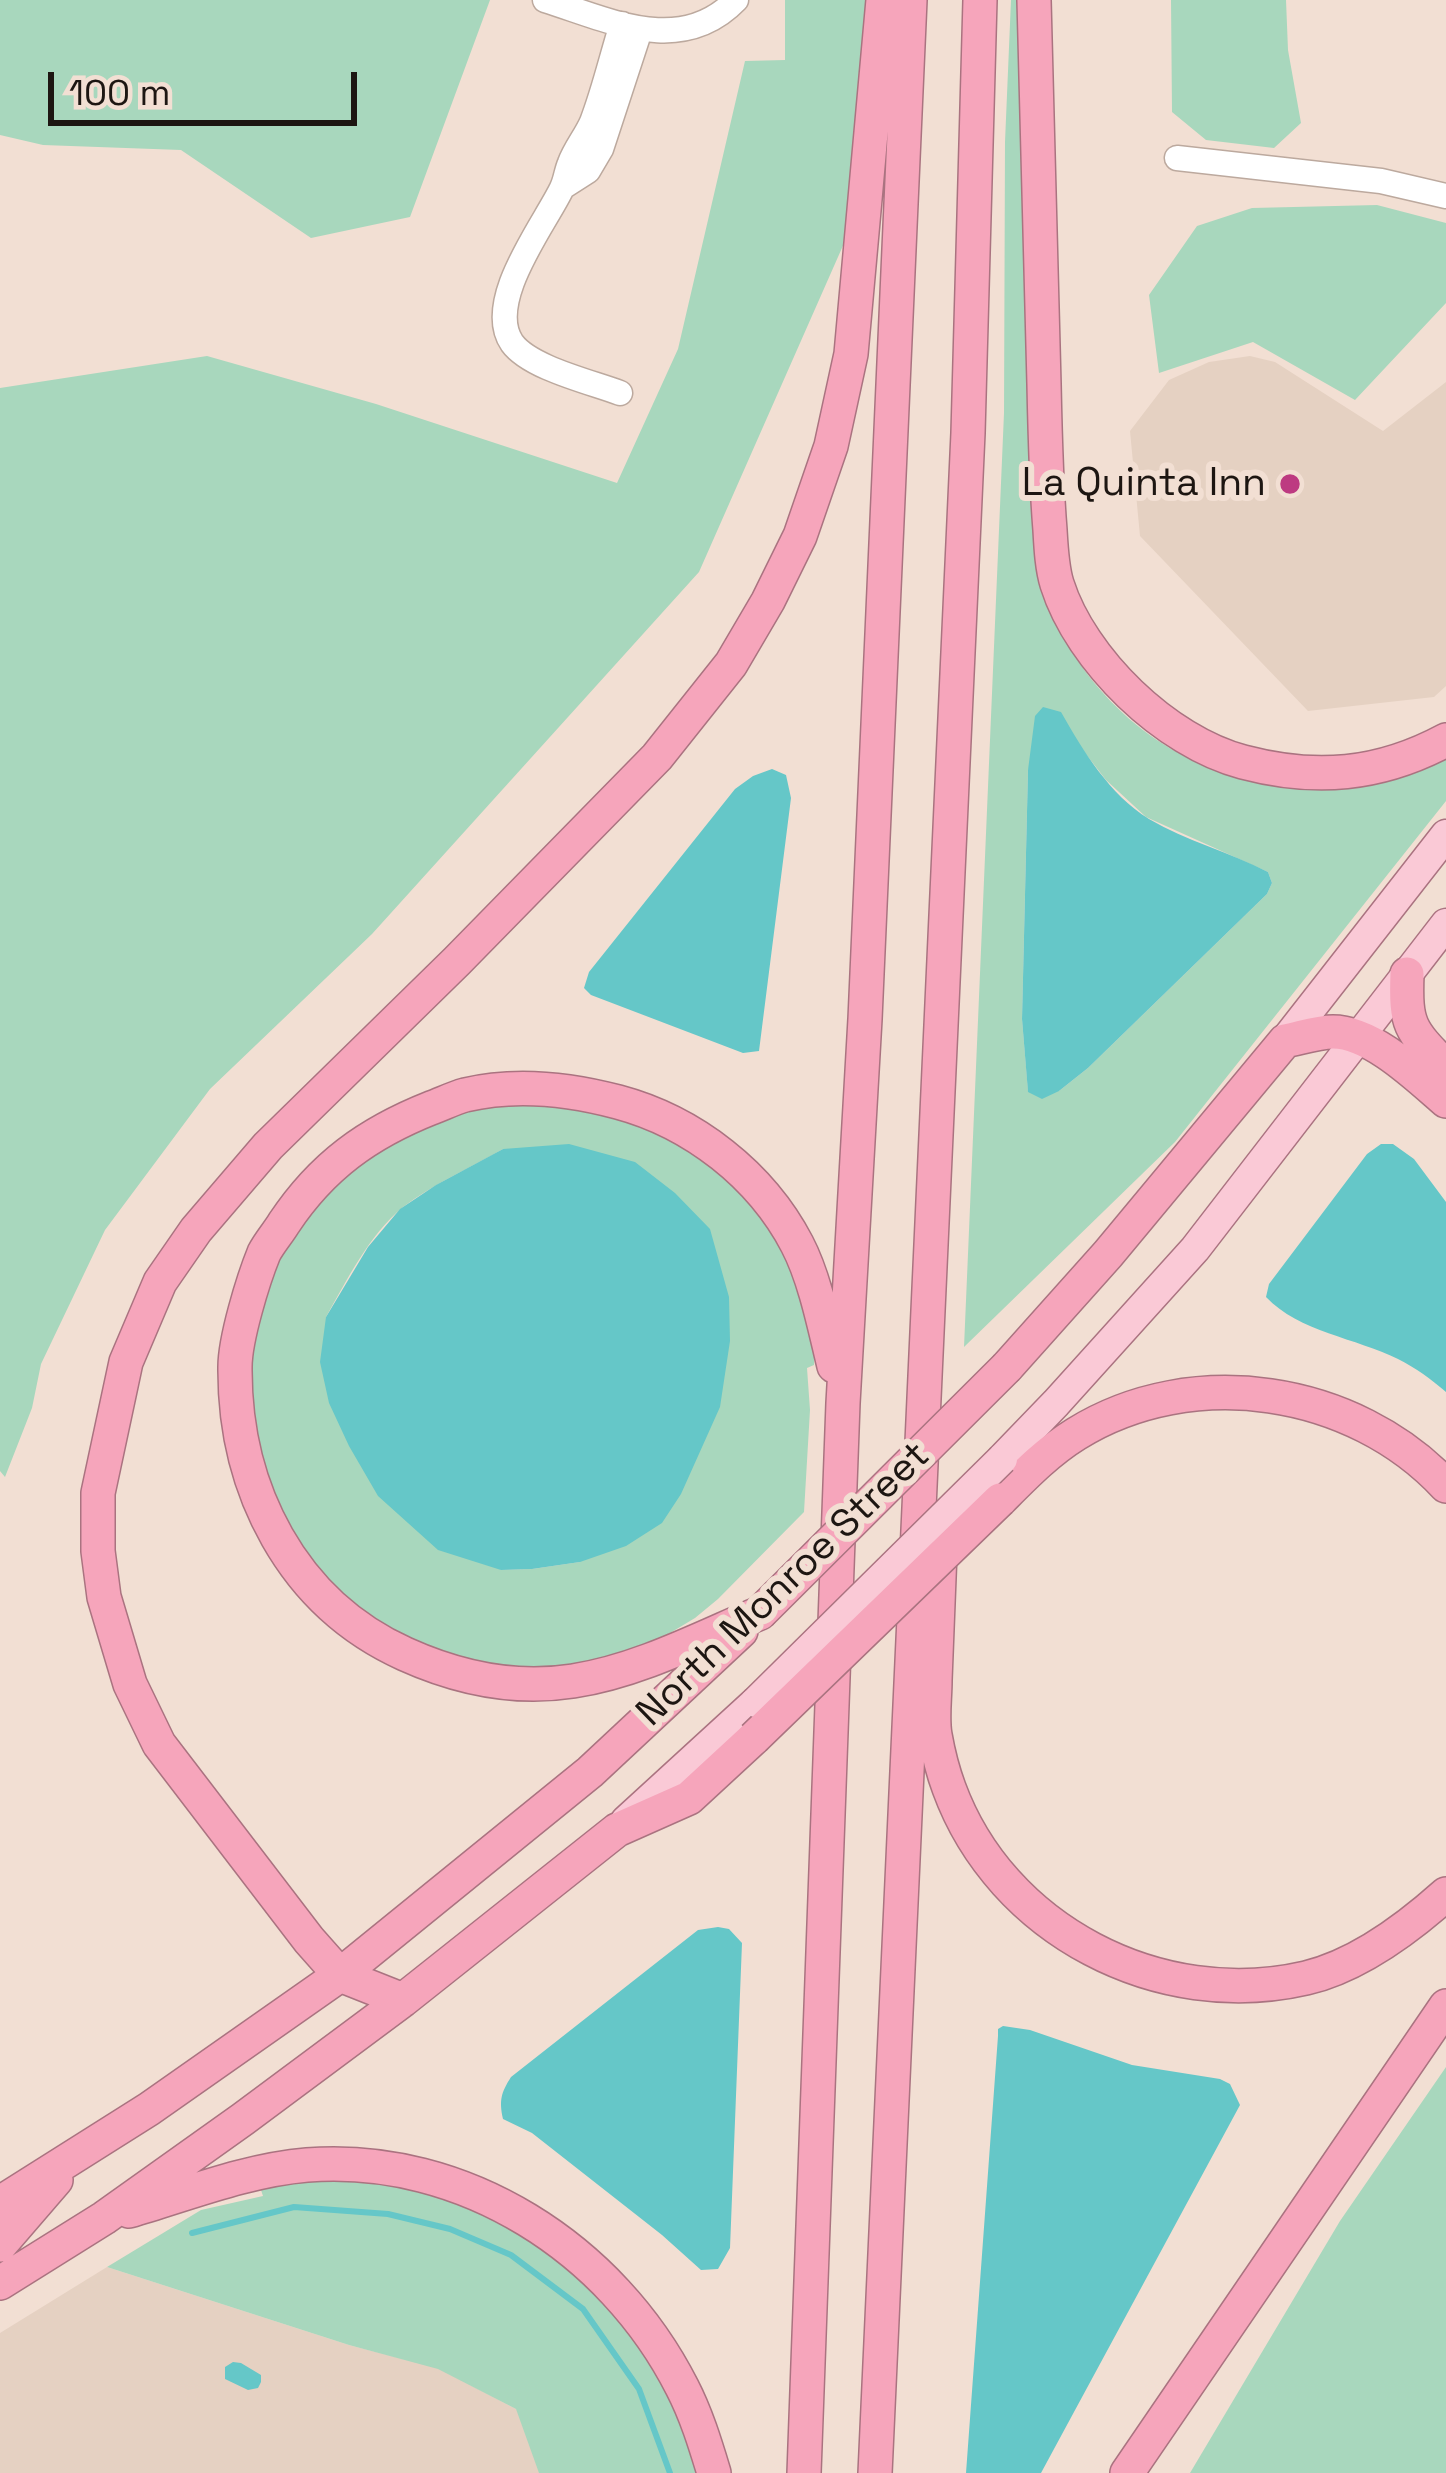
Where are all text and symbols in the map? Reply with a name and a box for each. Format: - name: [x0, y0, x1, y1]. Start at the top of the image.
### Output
- scale bar: [54, 48, 363, 122]
- text: 100 m: [69, 70, 170, 116]
- place label: La Quinta Inn: [1022, 461, 1266, 507]
- marker: La Quinta Inn: [1277, 471, 1303, 497]
- street label: North Monroe Street: [628, 1433, 940, 1737]

